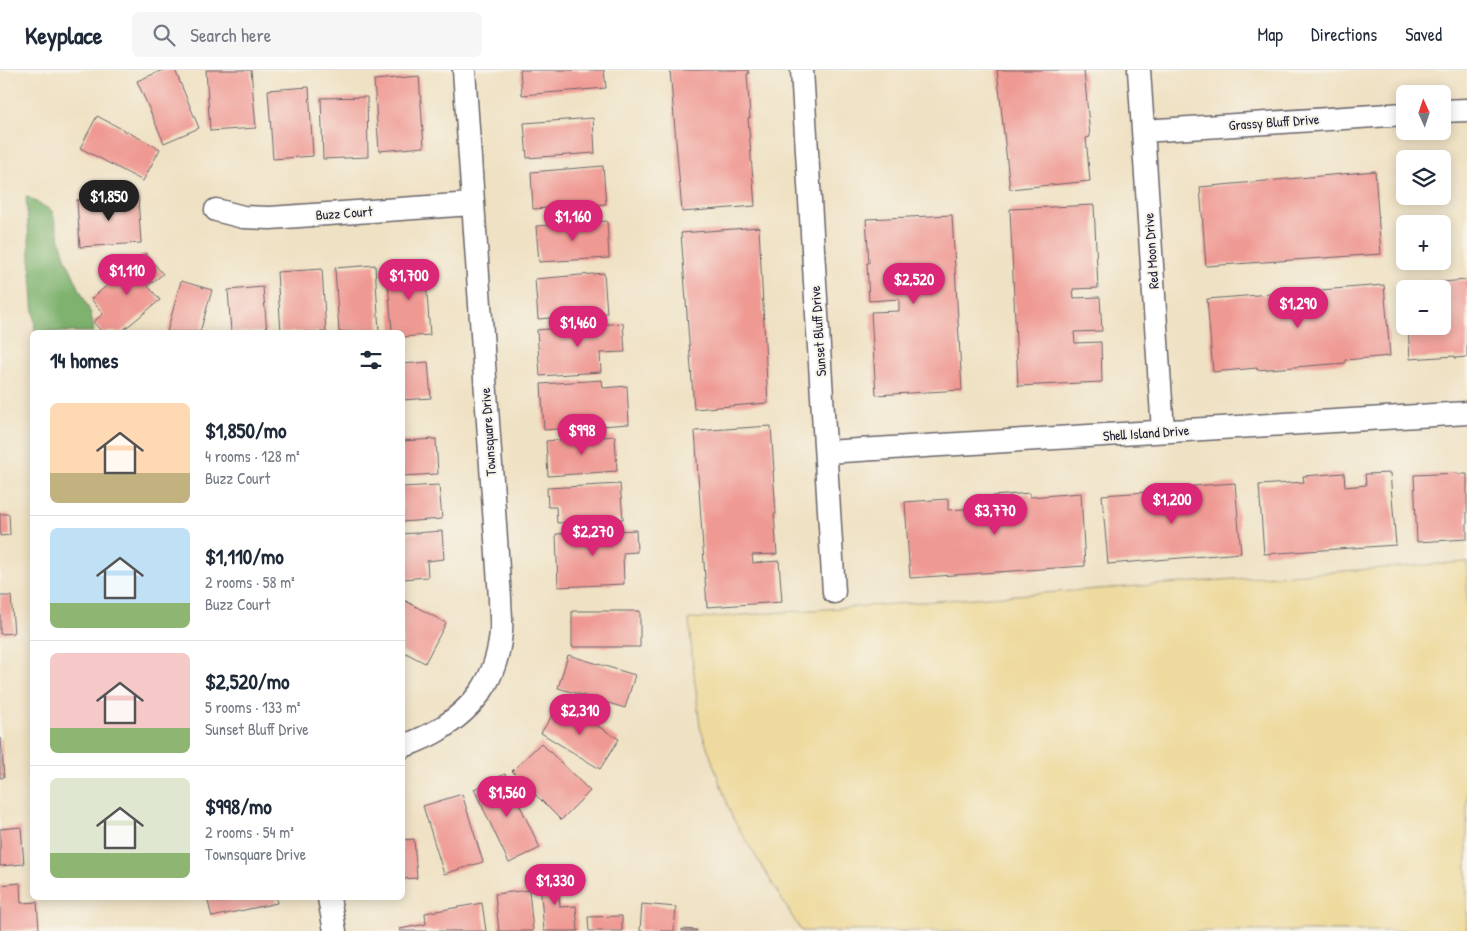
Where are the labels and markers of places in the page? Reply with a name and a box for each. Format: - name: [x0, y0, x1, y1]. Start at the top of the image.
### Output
- pin: $1,850: [68, 180, 150, 222]
- pin: $1,160: [532, 200, 614, 242]
- pin: $1,110: [86, 254, 168, 296]
- pin: $1,700: [368, 258, 450, 301]
- pin: $2,520: [873, 262, 955, 305]
- pin: $1,290: [1257, 286, 1339, 329]
- pin: $1,460: [537, 306, 619, 348]
- pin: $998: [552, 414, 612, 456]
- pin: $1,200: [1131, 482, 1213, 525]
- pin: $3,770: [954, 494, 1036, 536]
- pin: $2,270: [552, 514, 634, 557]
- pin: $2,310: [539, 694, 621, 736]
- pin: $1,560: [466, 776, 548, 818]
- pin: $1,330: [514, 864, 596, 906]

